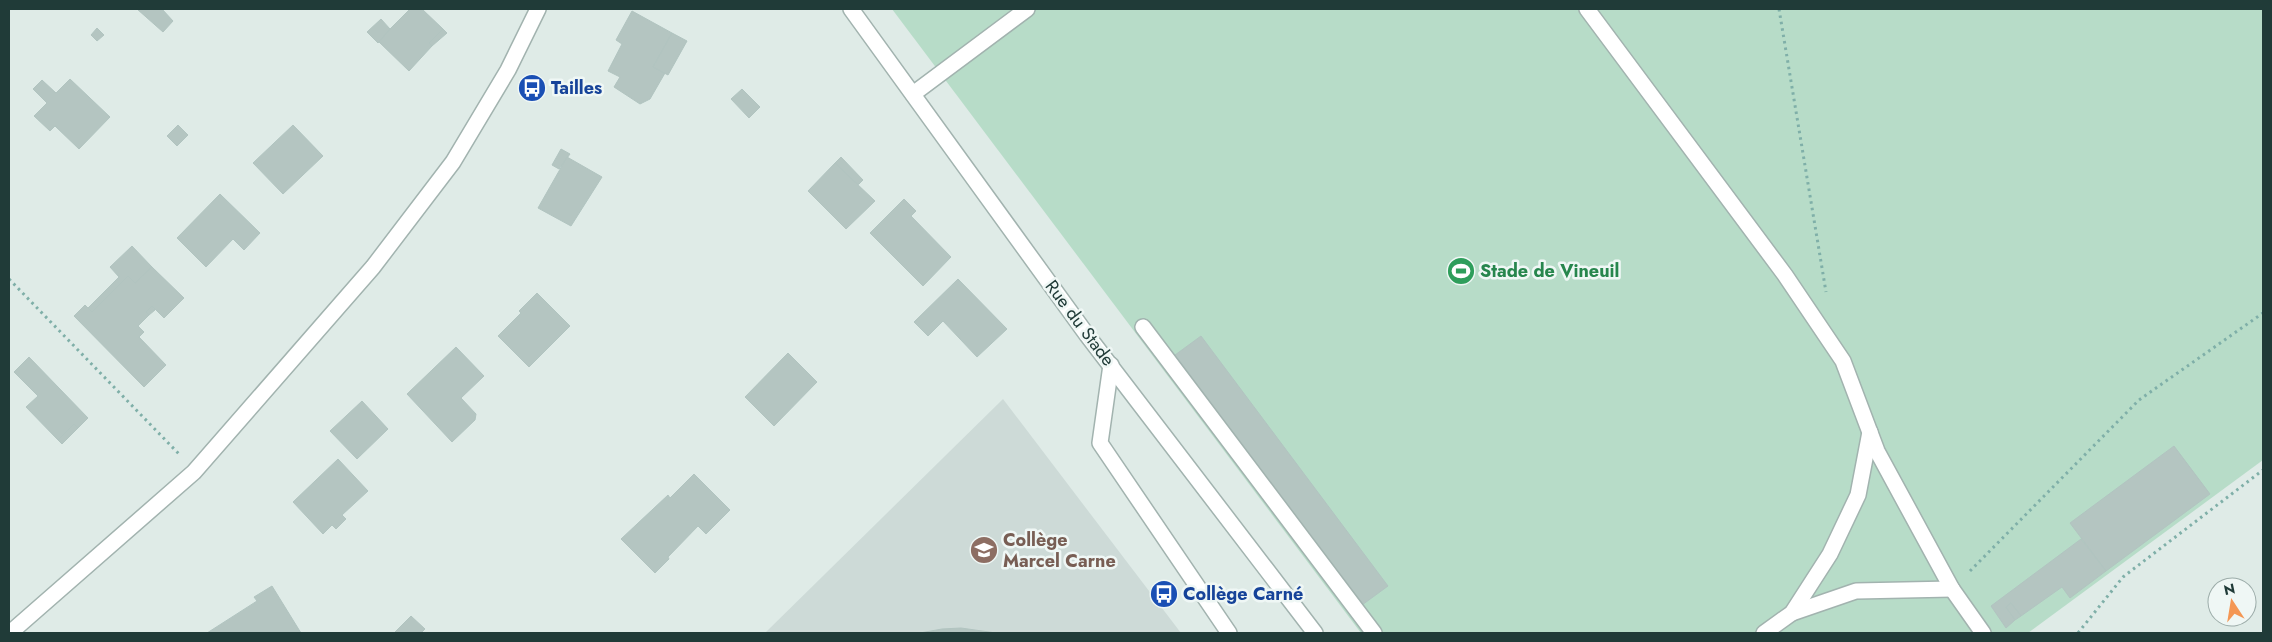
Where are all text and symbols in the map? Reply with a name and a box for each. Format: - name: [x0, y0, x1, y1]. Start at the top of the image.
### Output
- bus stop icon: Tailles: [517, 73, 547, 103]
- place label: Tailles: [551, 75, 602, 101]
- sports icon: Stade de Vineuil: [1446, 256, 1476, 286]
- place label: Stade de Vineuil: [1480, 258, 1619, 284]
- street label: Rue du Stade: [1039, 275, 1121, 371]
- place label: Collège Marcel Carne: [1003, 527, 1116, 574]
- school or university icon: Collège Marcel Carne: [969, 535, 999, 565]
- north arrow: [2207, 577, 2257, 627]
- text: N: [2222, 578, 2237, 600]
- bus stop icon: Collège Carné: [1149, 579, 1179, 609]
- place label: Collège Carné: [1183, 581, 1303, 607]

